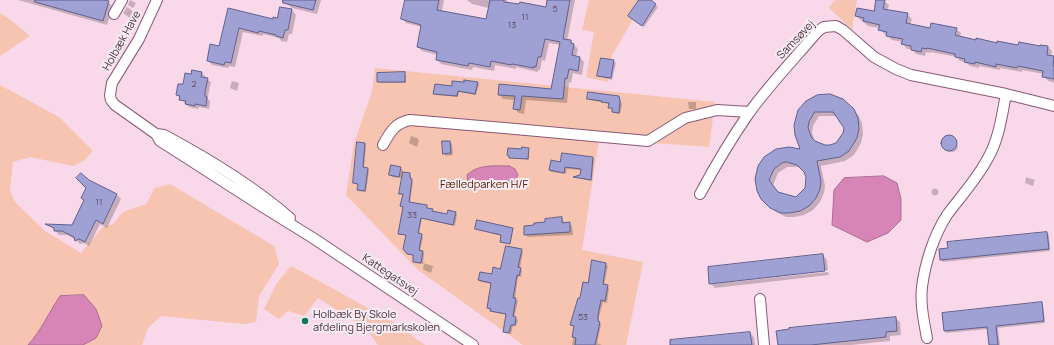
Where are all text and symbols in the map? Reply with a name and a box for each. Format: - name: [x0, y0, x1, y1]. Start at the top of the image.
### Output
- house number: 5: [552, 4, 558, 14]
- street label: Holbæk Have: [100, 9, 144, 73]
- house number: 11: [521, 12, 529, 22]
- street label: Samsøvej: [774, 18, 818, 62]
- house number: 13: [508, 20, 516, 30]
- house number: 2: [191, 79, 197, 89]
- park label: Fælledparken H/F: [440, 178, 528, 192]
- house number: 11: [95, 197, 103, 207]
- house number: 33: [407, 210, 417, 220]
- street label: Kattegatsvej: [360, 252, 420, 298]
- place label: Holbæk By Skole afdeling Bjergmarkskolen: [313, 308, 440, 334]
- house number: 53: [578, 312, 588, 322]
- marker: Holbæk By Skole afdeling Bjergmarkskolen: [300, 316, 310, 326]

